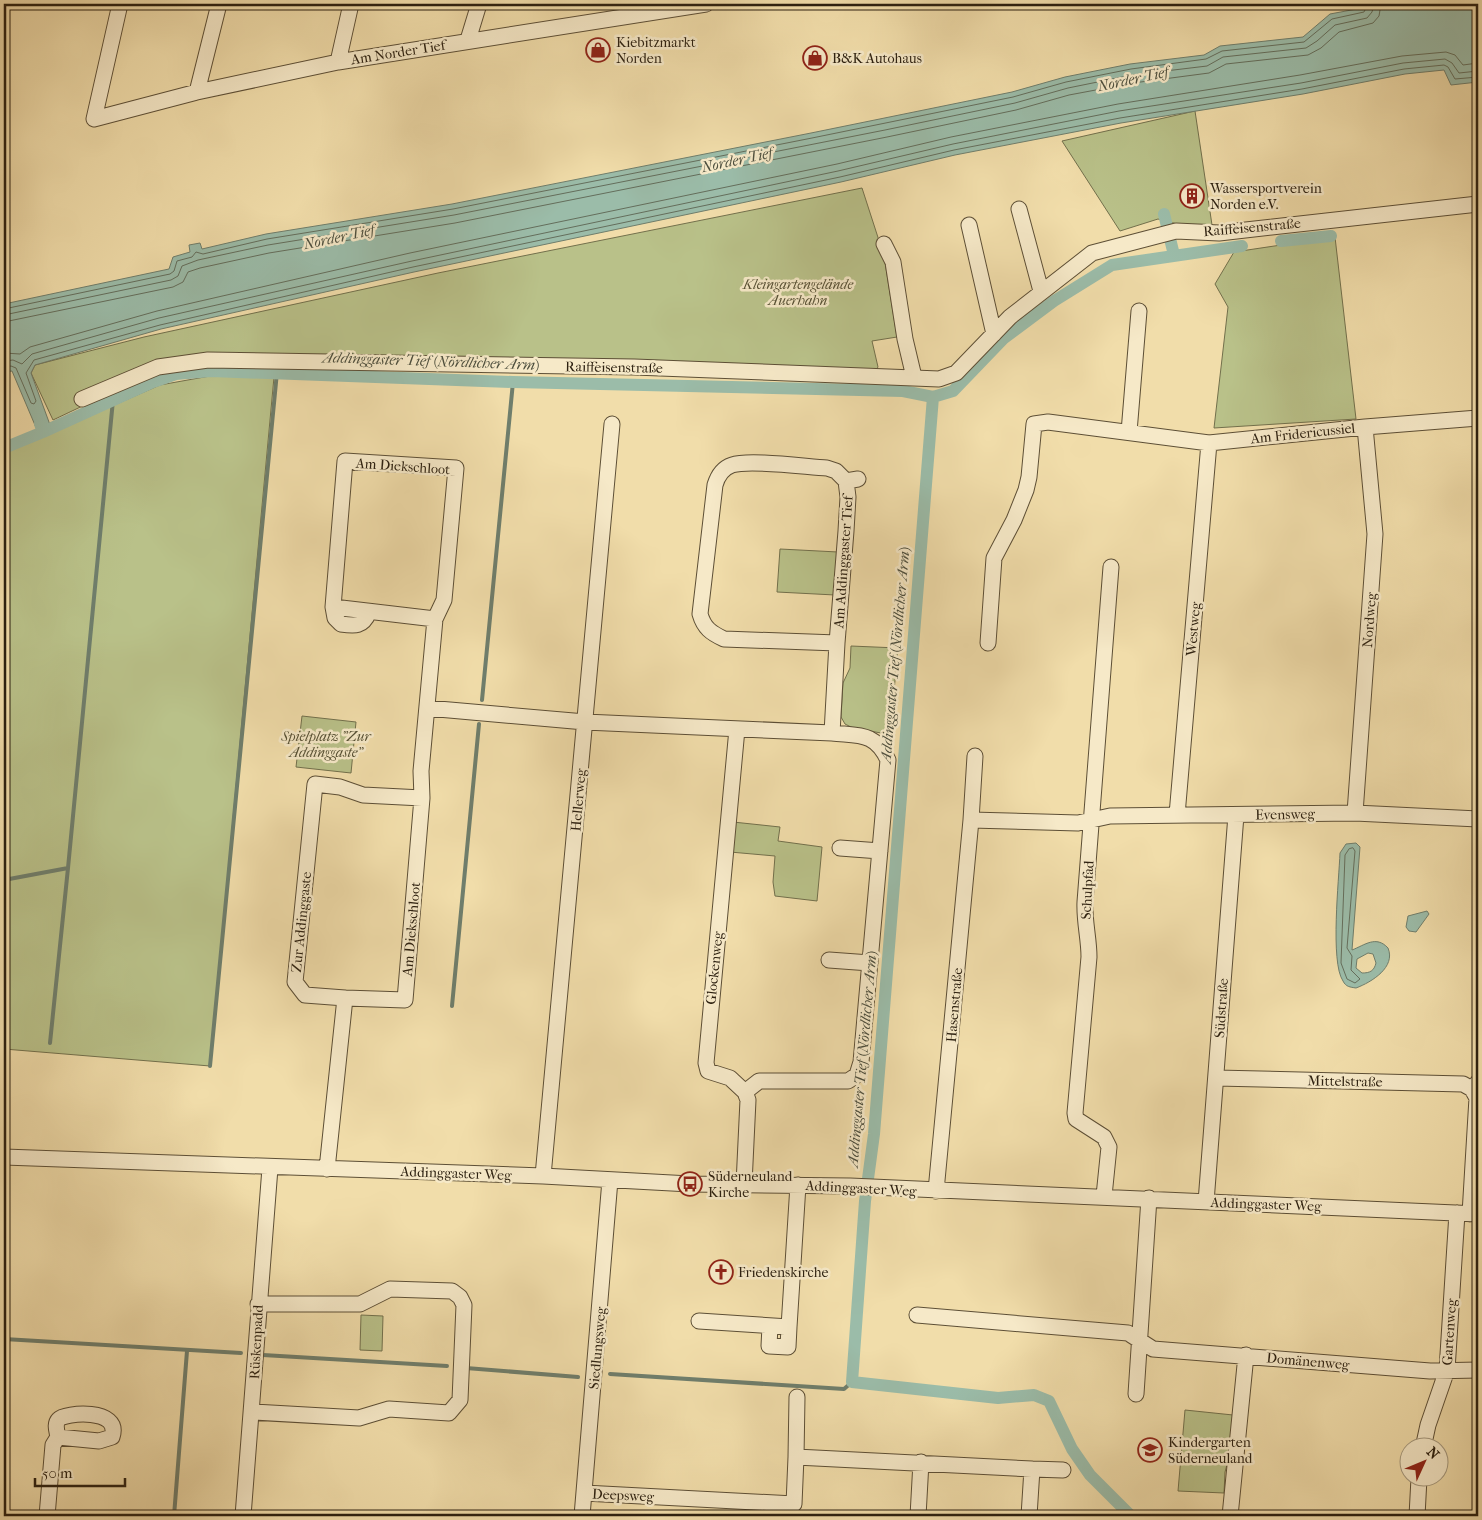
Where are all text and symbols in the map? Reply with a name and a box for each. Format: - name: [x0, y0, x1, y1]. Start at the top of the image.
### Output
- place label: Kiebitzmarkt Norden: [616, 34, 696, 67]
- street label: Am Norder Tief: [349, 36, 450, 68]
- shop icon: Kiebitzmarkt Norden: [585, 37, 611, 63]
- shop icon: B&K Autohaus: [802, 45, 828, 71]
- place label: B&K Autohaus: [832, 50, 922, 67]
- water label: Norder Tief: [1095, 62, 1174, 95]
- water label: Norder Tief: [699, 143, 778, 176]
- place label: Wassersportverein Norden e.V.: [1209, 180, 1322, 213]
- building icon: Wassersportverein Norden e.V.: [1179, 183, 1205, 209]
- street label: Raiffeisenstraße: [1203, 215, 1302, 240]
- water label: Norder Tief: [301, 220, 380, 253]
- park label: Kleingartengelände Auerhahn: [742, 276, 853, 309]
- water label: Addinggaster Tief (Nördlicher Arm): [320, 348, 540, 374]
- street label: Raiffeisenstraße: [565, 358, 663, 377]
- street label: Am Fridericussiel: [1249, 420, 1356, 448]
- street label: Am Diekschloot: [354, 455, 451, 478]
- street label: Am Addinggaster Tief: [830, 492, 857, 630]
- water label: Addinggaster Tief (Nördlicher Arm): [876, 546, 913, 766]
- street label: Nordweg: [1359, 591, 1380, 648]
- street label: Westweg: [1183, 601, 1204, 658]
- park label: Spielplatz "Zur Addinggaste": [280, 728, 372, 761]
- street label: Hellerweg: [567, 767, 590, 832]
- street label: Evensweg: [1255, 805, 1316, 824]
- street label: Schulpfad: [1077, 860, 1098, 920]
- street label: Zur Addinggaste: [288, 871, 315, 973]
- street label: Am Diekschloot: [399, 881, 424, 978]
- street label: Glockenweg: [702, 930, 727, 1005]
- water label: Addinggaster Tief (Nördlicher Arm): [843, 950, 880, 1170]
- street label: Hasenstraße: [943, 967, 966, 1043]
- street label: Südstraße: [1211, 978, 1232, 1038]
- street label: Mittelstraße: [1307, 1072, 1383, 1091]
- street label: Addinggaster Weg: [399, 1163, 512, 1184]
- place label: Süderneuland Kirche: [708, 1168, 793, 1201]
- bus stop icon: Süderneuland Kirche: [677, 1171, 703, 1197]
- street label: Addinggaster Weg: [804, 1177, 917, 1200]
- street label: Addinggaster Weg: [1209, 1194, 1322, 1215]
- church icon: Friedenskirche: [708, 1259, 734, 1285]
- place label: Friedenskirche: [738, 1264, 828, 1281]
- street label: Gartenweg: [1439, 1298, 1460, 1366]
- street label: Rüskenpadd: [246, 1304, 267, 1380]
- street label: Siedlungsweg: [585, 1306, 610, 1390]
- street label: Domänenweg: [1266, 1349, 1351, 1374]
- place label: Kindergarten Süderneuland: [1168, 1434, 1253, 1467]
- school or university icon: Kindergarten Süderneuland: [1137, 1437, 1163, 1463]
- north arrow: [1400, 1438, 1450, 1488]
- text: N: [1423, 1444, 1443, 1463]
- scale bar: [35, 1455, 125, 1487]
- text: 50 m: [42, 1464, 73, 1482]
- street label: Deepsweg: [592, 1485, 655, 1506]

